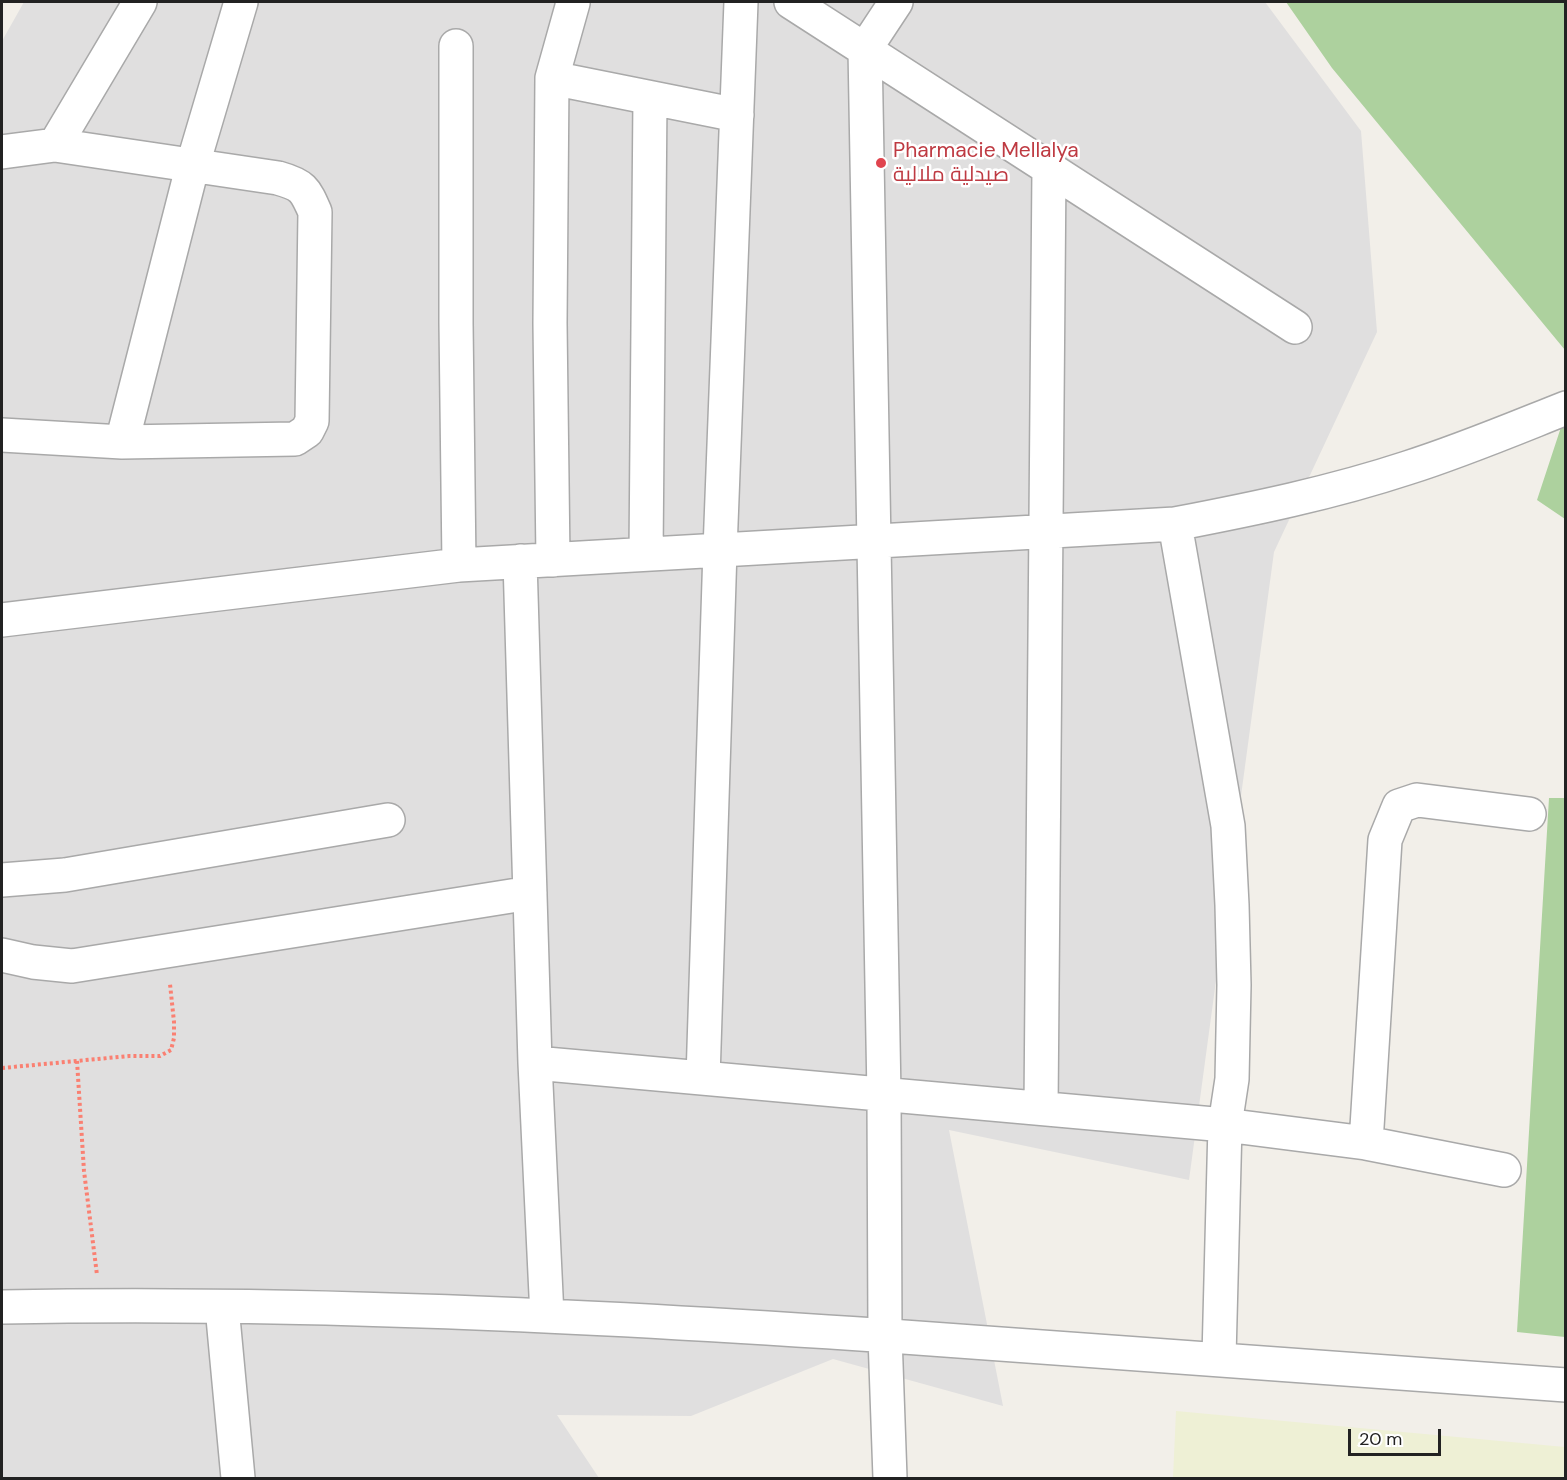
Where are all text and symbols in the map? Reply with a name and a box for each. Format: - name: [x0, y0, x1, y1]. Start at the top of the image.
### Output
- place label: Pharmacie Mellalya صيدلية ملالية: [893, 138, 1079, 188]
- marker: Pharmacie Mellalya صيدلية ملالية: [874, 156, 888, 170]
- scale bar: [1351, 1417, 1444, 1455]
- text: 20 m: [1359, 1427, 1402, 1451]

